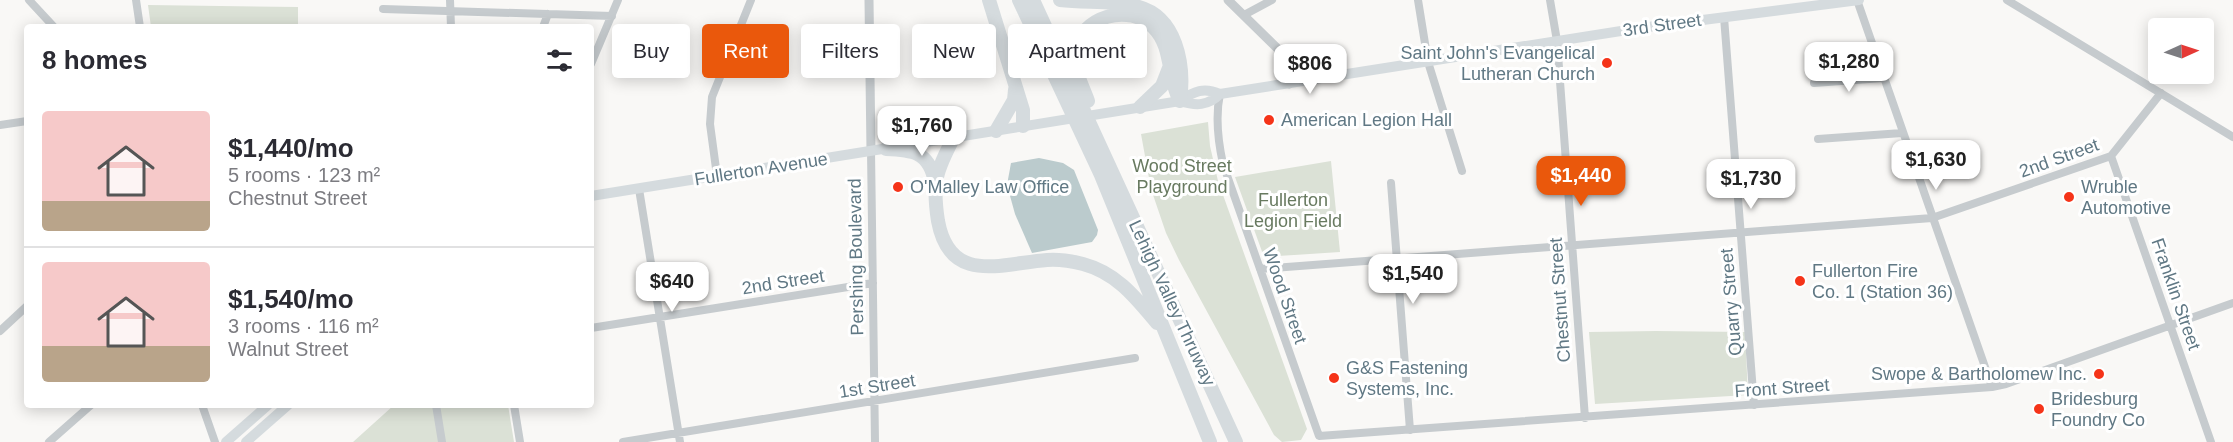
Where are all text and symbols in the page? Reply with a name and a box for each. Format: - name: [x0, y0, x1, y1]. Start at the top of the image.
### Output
- street label: 3rd Street: [1621, 10, 1703, 40]
- north arrow: [2148, 18, 2214, 84]
- map controls: [2148, 18, 2214, 84]
- chip: Buy: [612, 24, 690, 78]
- chip: Rent: [702, 24, 789, 78]
- chip: Filters: [801, 24, 900, 78]
- chip: New: [912, 24, 996, 78]
- chip: Apartment: [1008, 24, 1147, 78]
- pin: $1,280: [1800, 42, 1898, 93]
- place label: Saint John's Evangelical Lutheran Church: [1400, 43, 1595, 84]
- icon: filters: [543, 44, 576, 77]
- pin: $806: [1274, 44, 1346, 95]
- text: 8 homes: [42, 45, 148, 75]
- text: $1,280: [1818, 50, 1880, 72]
- text: $806: [1288, 52, 1332, 74]
- marker: Saint John's Evangelical Lutheran Church: [1600, 56, 1614, 70]
- pin: $1,760: [873, 106, 971, 157]
- place label: American Legion Hall: [1281, 110, 1452, 130]
- marker: American Legion Hall: [1262, 113, 1276, 127]
- text: $1,760: [891, 114, 953, 136]
- text: $1,440/mo: [228, 133, 354, 163]
- street label: 2nd Street: [2017, 134, 2101, 182]
- icon: home: [90, 135, 162, 207]
- pin: $1,630: [1887, 140, 1985, 191]
- text: $1,630: [1905, 148, 1967, 170]
- street label: Fullerton Avenue: [693, 149, 829, 189]
- park label: Wood Street Playground: [1132, 156, 1232, 197]
- pin: $1,440: [1532, 156, 1630, 207]
- pin: $1,730: [1702, 159, 1800, 210]
- text: 5 rooms · 123 m²: [228, 164, 380, 186]
- text: $1,440: [1550, 164, 1612, 186]
- text: $1,730: [1720, 167, 1782, 189]
- place label: O'Malley Law Office: [910, 177, 1069, 197]
- place label: Wruble Automotive: [2081, 177, 2171, 218]
- street label: Pershing Boulevard: [845, 178, 867, 336]
- marker: O'Malley Law Office: [891, 180, 905, 194]
- text: Chestnut Street: [228, 187, 367, 209]
- park label: Fullerton Legion Field: [1244, 190, 1342, 231]
- marker: Wruble Automotive: [2062, 190, 2076, 204]
- street label: Lehigh Valley Thruway: [1125, 217, 1219, 389]
- street label: Franklin Street: [2147, 235, 2205, 353]
- street label: Chestnut Street: [1546, 237, 1574, 363]
- street label: Wood Street: [1259, 246, 1311, 346]
- street label: Quarry Street: [1716, 247, 1746, 357]
- pin: $1,540: [1364, 254, 1462, 305]
- place label: Fullerton Fire Co. 1 (Station 36): [1812, 261, 1953, 302]
- pin: $640: [636, 262, 708, 313]
- text: $1,540: [1382, 262, 1444, 284]
- street label: 2nd Street: [740, 266, 826, 298]
- text: $640: [650, 270, 694, 292]
- marker: Fullerton Fire Co. 1 (Station 36): [1793, 274, 1807, 288]
- text: $1,540/mo: [228, 284, 354, 314]
- icon: home: [90, 286, 162, 358]
- text: 3 rooms · 116 m²: [228, 315, 379, 337]
- text: Walnut Street: [228, 338, 348, 360]
- place label: G&S Fastening Systems, Inc.: [1346, 358, 1468, 399]
- place label: Swope & Bartholomew Inc.: [1871, 364, 2087, 384]
- marker: Swope & Bartholomew Inc.: [2092, 367, 2106, 381]
- street label: 1st Street: [837, 370, 917, 402]
- marker: G&S Fastening Systems, Inc.: [1327, 371, 1341, 385]
- street label: Front Street: [1734, 375, 1830, 401]
- place label: Bridesburg Foundry Co: [2051, 389, 2145, 430]
- marker: Bridesburg Foundry Co: [2032, 402, 2046, 416]

